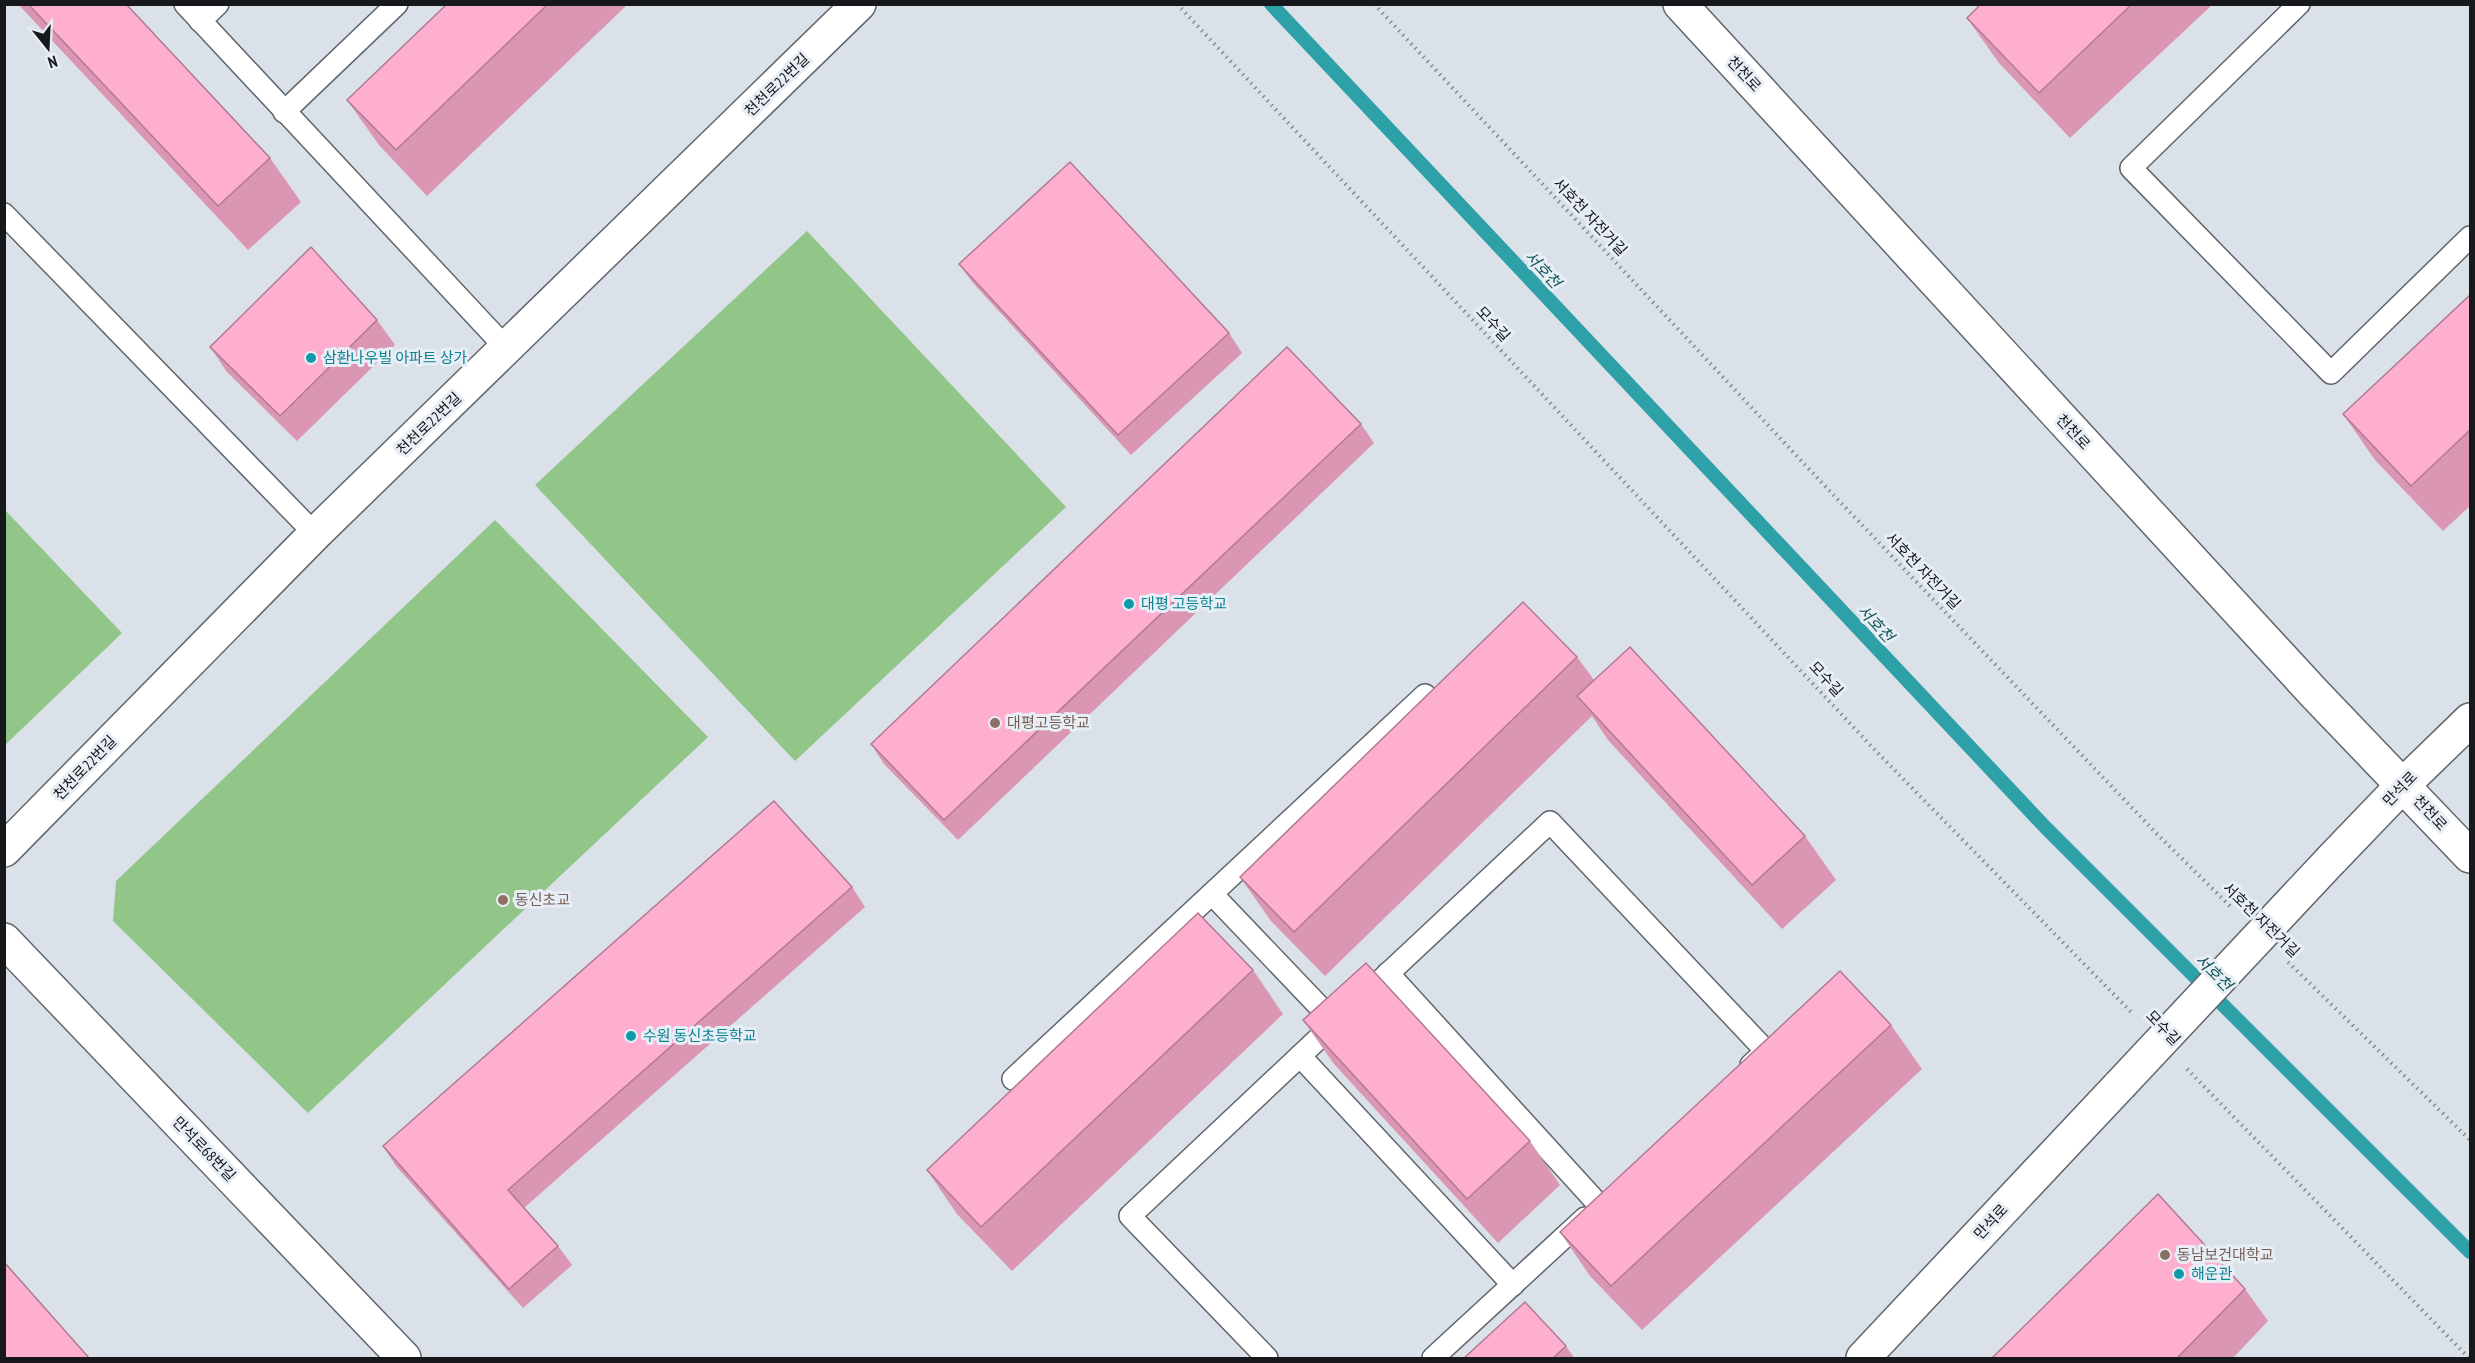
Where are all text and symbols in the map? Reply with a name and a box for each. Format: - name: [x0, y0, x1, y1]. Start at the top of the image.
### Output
- north arrow: [18, 18, 78, 78]
- street label: 천천로22번길: [740, 49, 813, 120]
- text: N: [45, 51, 60, 73]
- street label: 천천로: [1723, 52, 1765, 95]
- street label: 서호천 자전거길: [1549, 174, 1631, 260]
- water label: 서호천: [1521, 246, 1567, 294]
- street label: 모수길: [1472, 302, 1514, 345]
- place label: 삼환나우빌 아파트 상가: [323, 348, 468, 367]
- marker: 삼환나우빌 아파트 상가: [304, 351, 318, 365]
- street label: 천천로22번길: [392, 388, 465, 459]
- street label: 천천로: [2052, 410, 2094, 453]
- street label: 서호천 자전거길: [1882, 528, 1965, 613]
- place label: 대평 고등학교: [1141, 594, 1227, 613]
- marker: 대평 고등학교: [1122, 597, 1136, 611]
- water label: 서호천: [1854, 600, 1900, 648]
- street label: 모수길: [1805, 657, 1847, 700]
- place label: 대평고등학교: [1007, 713, 1090, 732]
- marker: 대평고등학교: [988, 716, 1002, 730]
- street label: 천천로22번길: [49, 731, 120, 804]
- street label: 만석로: [2378, 767, 2421, 810]
- street label: 천천로: [2409, 791, 2451, 834]
- street label: 서호천 자전거길: [2219, 878, 2304, 961]
- place label: 동신초교: [515, 890, 570, 909]
- marker: 동신초교: [496, 893, 510, 907]
- water label: 서호천: [2191, 949, 2238, 996]
- street label: 모수길: [2142, 1006, 2185, 1049]
- place label: 수원 동신초등학교: [643, 1026, 757, 1045]
- marker: 수원 동신초등학교: [624, 1029, 638, 1043]
- street label: 만석로68번길: [169, 1112, 240, 1185]
- street label: 만석로: [1970, 1200, 2012, 1243]
- place label: 동남보건대학교: [2177, 1245, 2274, 1264]
- marker: 동남보건대학교: [2158, 1248, 2172, 1262]
- place label: 해운관: [2191, 1264, 2233, 1283]
- marker: 해운관: [2172, 1267, 2186, 1281]

